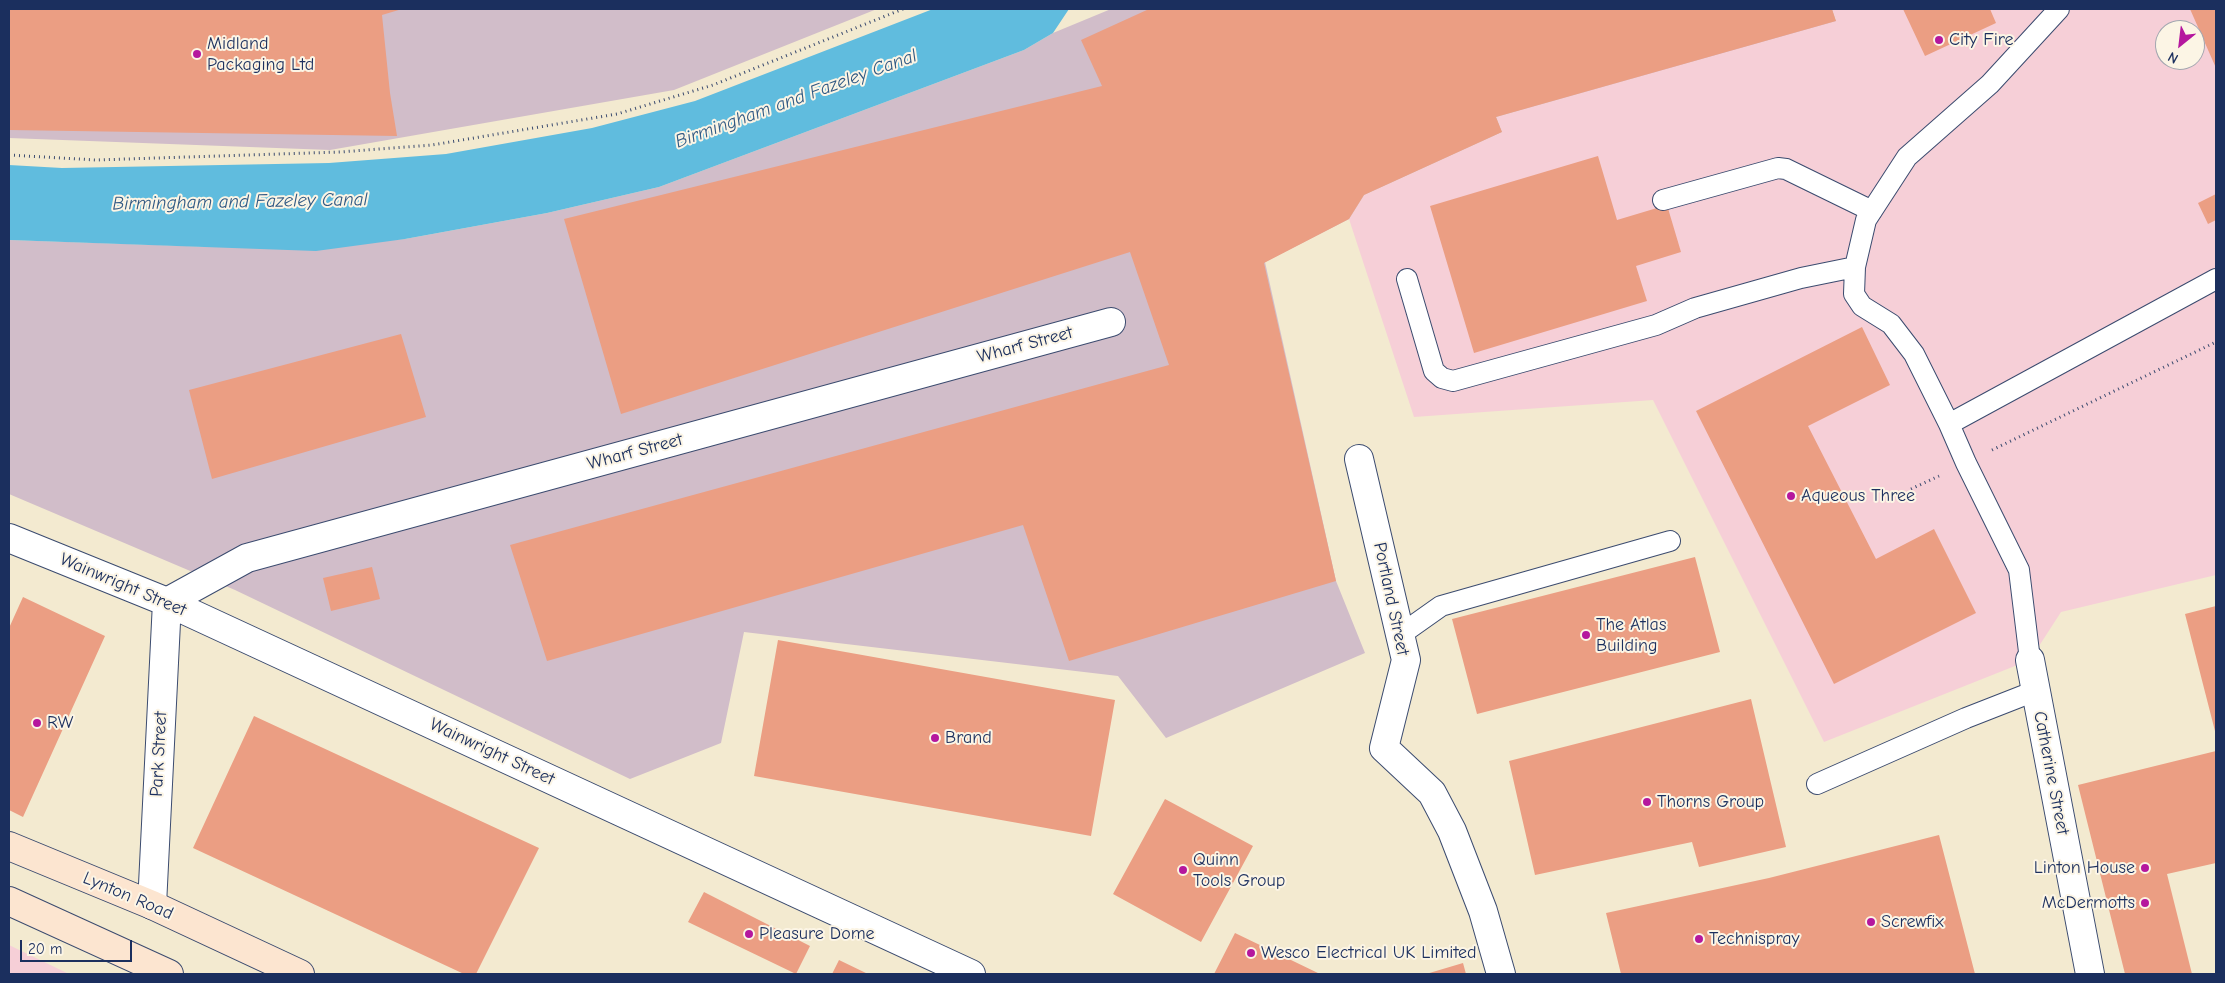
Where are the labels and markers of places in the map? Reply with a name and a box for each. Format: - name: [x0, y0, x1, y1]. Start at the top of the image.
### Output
- place label: City Fire: [1949, 29, 2014, 51]
- place label: Midland Packaging Ltd: [207, 33, 314, 76]
- marker: City Fire: [1933, 34, 1945, 46]
- marker: Midland Packaging Ltd: [191, 48, 203, 60]
- place label: Aqueous Three: [1801, 485, 1915, 507]
- marker: Aqueous Three: [1785, 490, 1797, 502]
- place label: The Atlas Building: [1596, 614, 1666, 656]
- marker: The Atlas Building: [1580, 629, 1592, 641]
- place label: RW: [47, 712, 73, 734]
- marker: RW: [31, 717, 43, 729]
- place label: Brand: [945, 727, 992, 749]
- marker: Brand: [929, 732, 941, 744]
- place label: Thorns Group: [1657, 791, 1764, 813]
- marker: Thorns Group: [1641, 796, 1653, 808]
- place label: Quinn Tools Group: [1193, 849, 1285, 892]
- place label: Linton House: [2034, 857, 2135, 879]
- marker: Linton House: [2139, 862, 2151, 874]
- marker: Quinn Tools Group: [1177, 864, 1189, 876]
- place label: McDermotts: [2042, 892, 2135, 914]
- marker: McDermotts: [2139, 897, 2151, 909]
- place label: Screwfix: [1881, 911, 1944, 933]
- marker: Screwfix: [1865, 916, 1877, 928]
- place label: Pleasure Dome: [759, 923, 875, 945]
- marker: Pleasure Dome: [743, 928, 755, 940]
- place label: Technispray: [1709, 928, 1800, 950]
- marker: Technispray: [1693, 933, 1705, 945]
- place label: Wesco Electrical UK Limited: [1261, 942, 1477, 964]
- marker: Wesco Electrical UK Limited: [1245, 947, 1257, 959]

